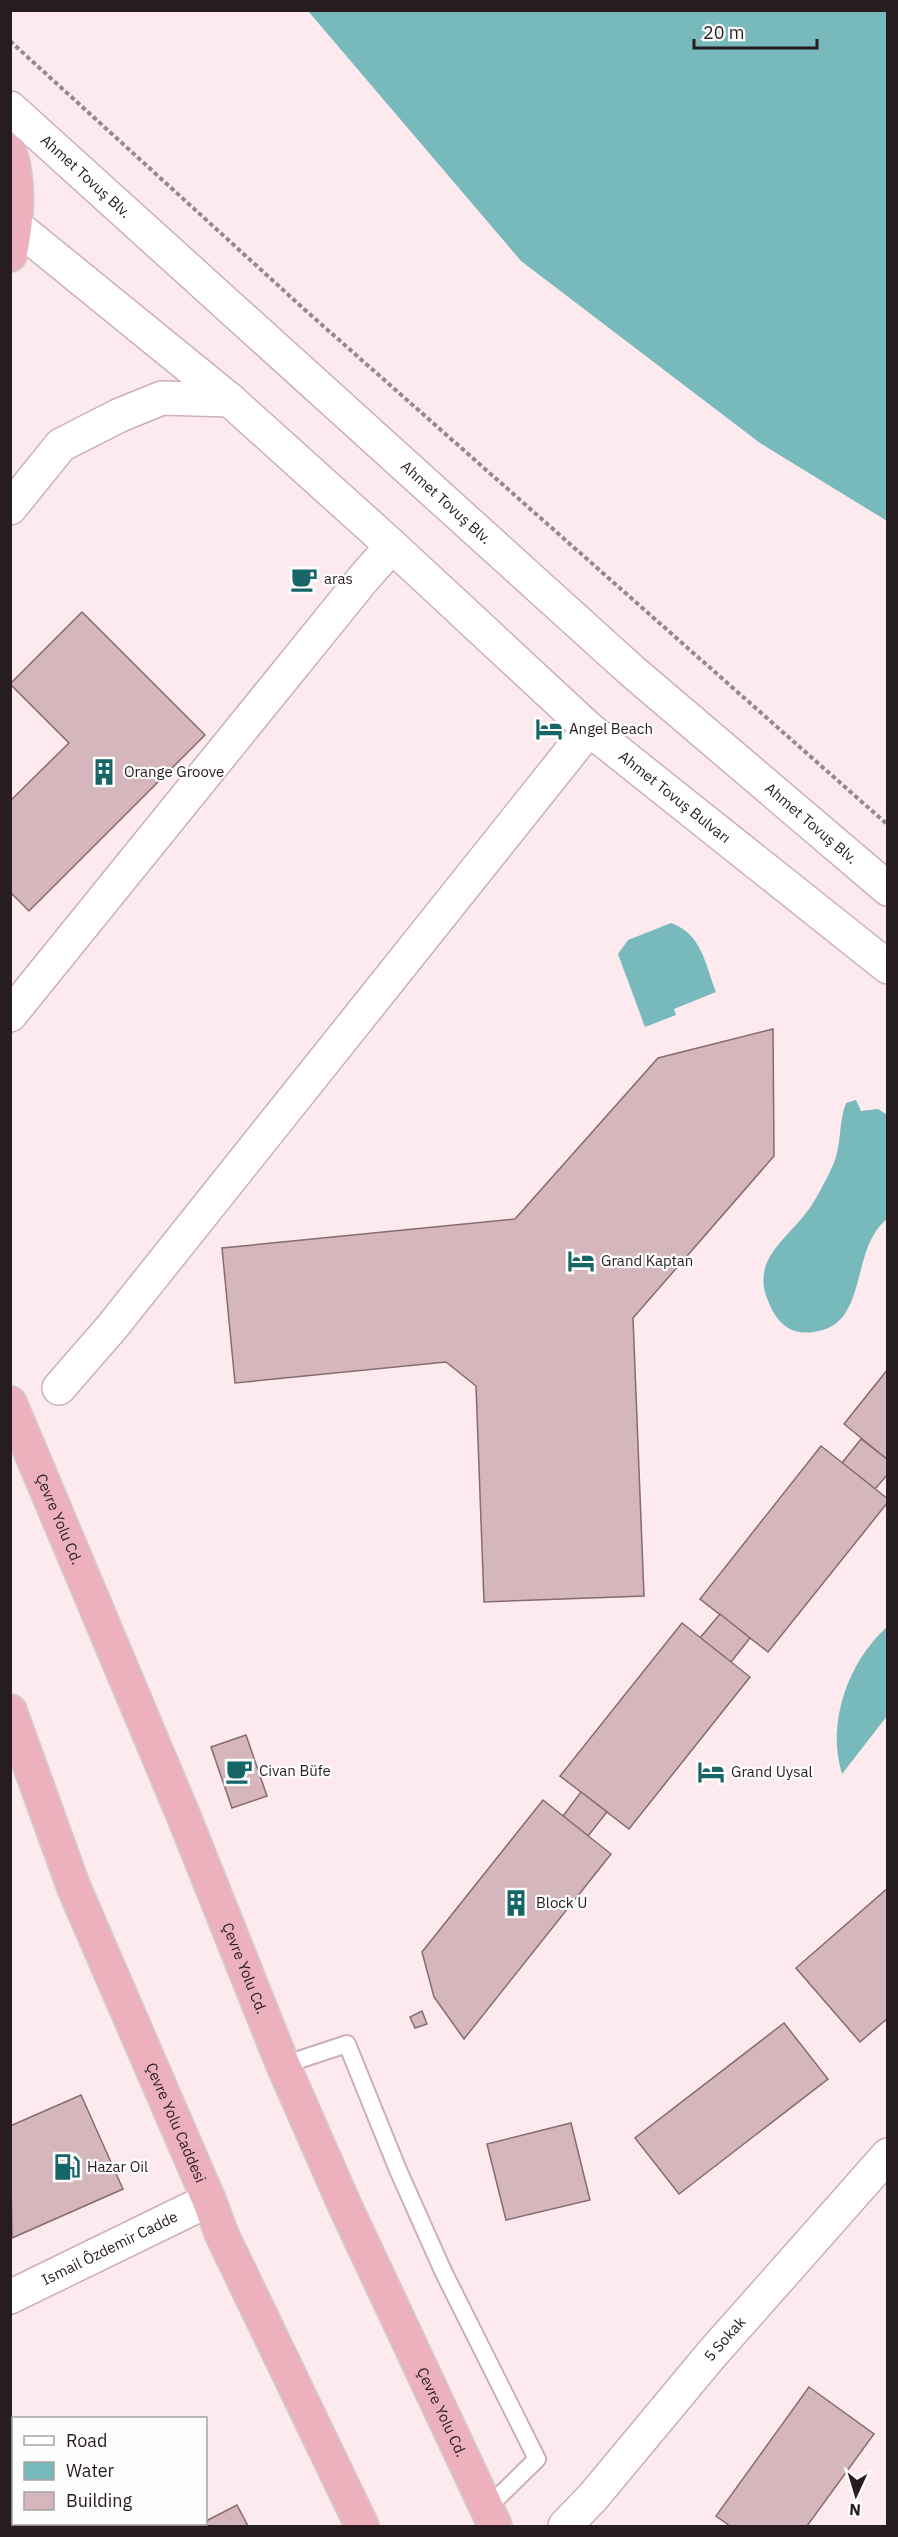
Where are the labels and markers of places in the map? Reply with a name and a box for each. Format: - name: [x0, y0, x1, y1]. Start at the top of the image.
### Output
- cafe icon: aras: [289, 564, 319, 594]
- place label: aras: [324, 569, 353, 588]
- hotel icon: Angel Beach: [534, 714, 564, 744]
- place label: Angel Beach: [569, 719, 653, 738]
- building icon: Orange Groove: [89, 757, 119, 787]
- place label: Orange Groove: [124, 762, 224, 781]
- hotel icon: Grand Kaptan: [566, 1246, 596, 1276]
- place label: Grand Kaptan: [601, 1251, 693, 1270]
- cafe icon: Civan Büfe: [224, 1756, 254, 1786]
- hotel icon: Grand Uysal: [696, 1757, 726, 1787]
- place label: Civan Büfe: [259, 1761, 331, 1780]
- place label: Grand Uysal: [731, 1762, 813, 1781]
- building icon: Block U: [501, 1888, 531, 1918]
- place label: Block U: [536, 1893, 587, 1912]
- fuel station icon: Hazar Oil: [52, 2152, 82, 2182]
- place label: Hazar Oil: [87, 2157, 148, 2176]

